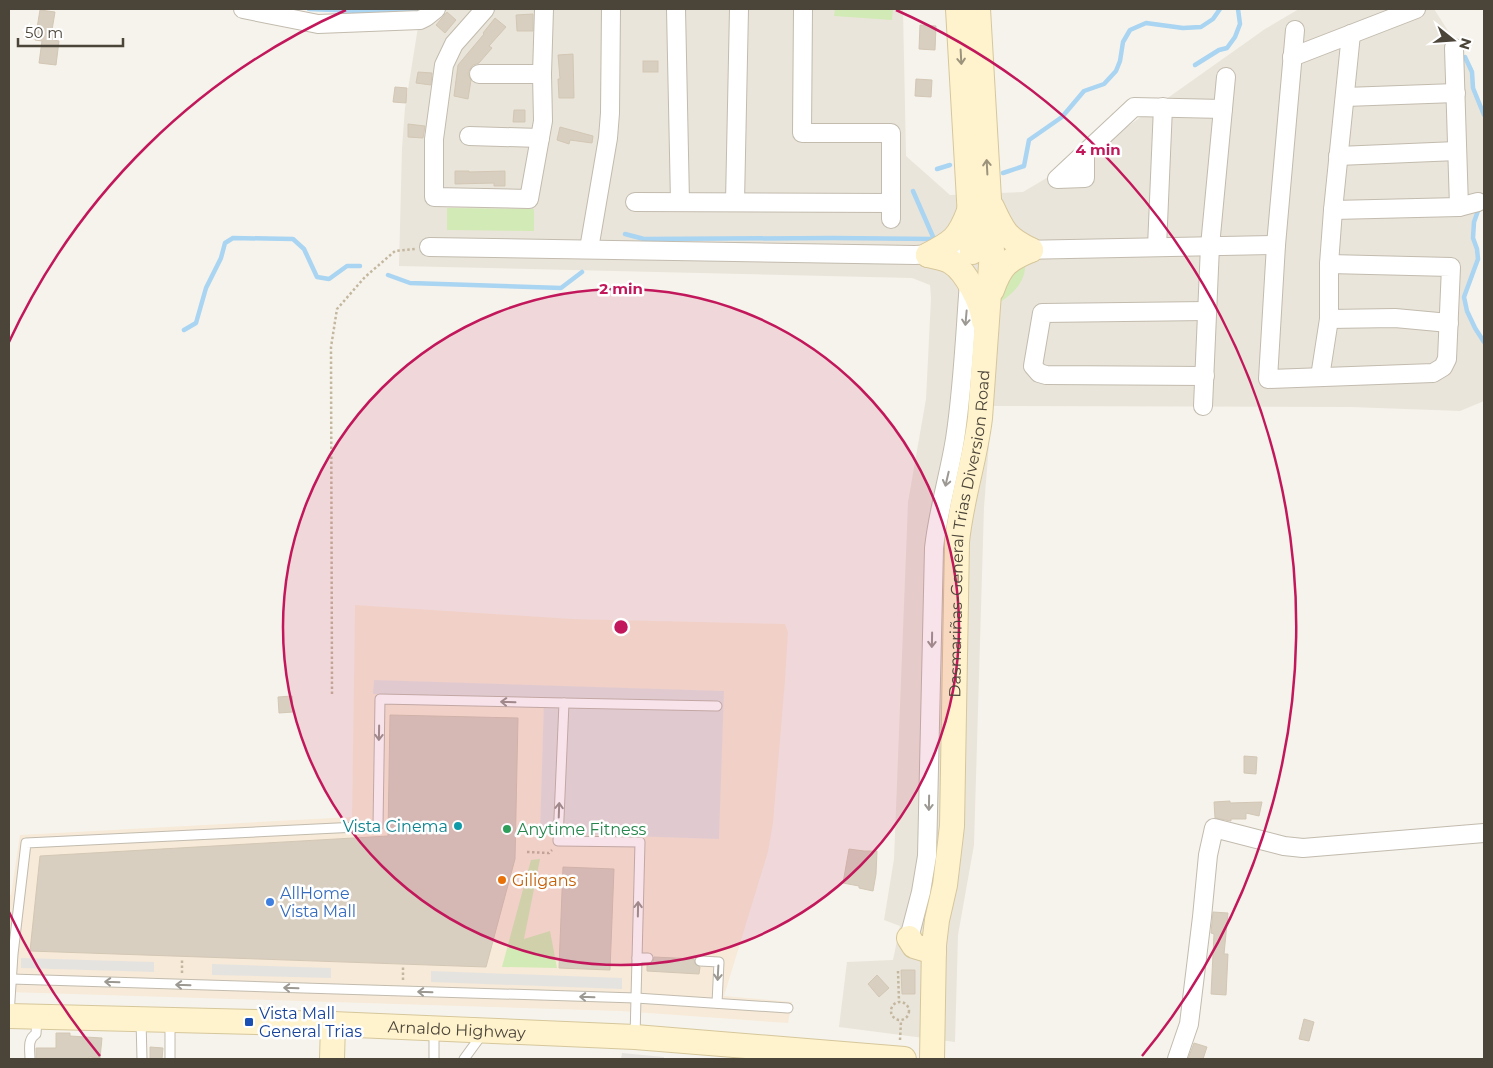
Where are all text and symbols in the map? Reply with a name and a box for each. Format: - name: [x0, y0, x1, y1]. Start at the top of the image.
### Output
- scale bar: [18, 15, 122, 47]
- north arrow: [1428, 15, 1478, 65]
- text: 50 m: [25, 23, 63, 42]
- text: N: [1455, 36, 1476, 52]
- one-way arrow: [956, 49, 965, 65]
- text: 4 min: [1075, 140, 1121, 159]
- one-way arrow: [982, 159, 991, 175]
- text: 2 min: [599, 279, 643, 298]
- one-way arrow: [962, 310, 971, 326]
- street label: Dasmariñas-General Trias Diversion Road: [945, 369, 993, 698]
- one-way arrow: [942, 471, 951, 487]
- centre of rings: [612, 618, 630, 636]
- one-way arrow: [927, 632, 937, 648]
- one-way arrow: [500, 697, 516, 707]
- one-way arrow: [374, 724, 384, 740]
- one-way arrow: [925, 794, 934, 810]
- one-way arrow: [555, 802, 564, 818]
- place label: Vista Cinema: [343, 817, 448, 836]
- marker: Vista Cinema: [452, 820, 464, 832]
- place label: Anytime Fitness: [517, 820, 646, 839]
- marker: Anytime Fitness: [501, 823, 513, 835]
- place label: Giligans: [512, 871, 576, 890]
- marker: Giligans: [496, 874, 508, 886]
- place label: AllHome Vista Mall: [280, 884, 356, 921]
- marker: AllHome Vista Mall: [264, 896, 276, 908]
- one-way arrow: [633, 901, 643, 918]
- one-way arrow: [714, 965, 723, 981]
- one-way arrow: [105, 978, 121, 987]
- one-way arrow: [175, 980, 191, 989]
- one-way arrow: [283, 983, 300, 993]
- one-way arrow: [417, 987, 434, 997]
- one-way arrow: [580, 992, 596, 1002]
- place label: Vista Mall General Trias: [259, 1004, 362, 1041]
- marker: Vista Mall General Trias: [243, 1016, 255, 1028]
- street label: Arnaldo Highway: [387, 1017, 526, 1042]

